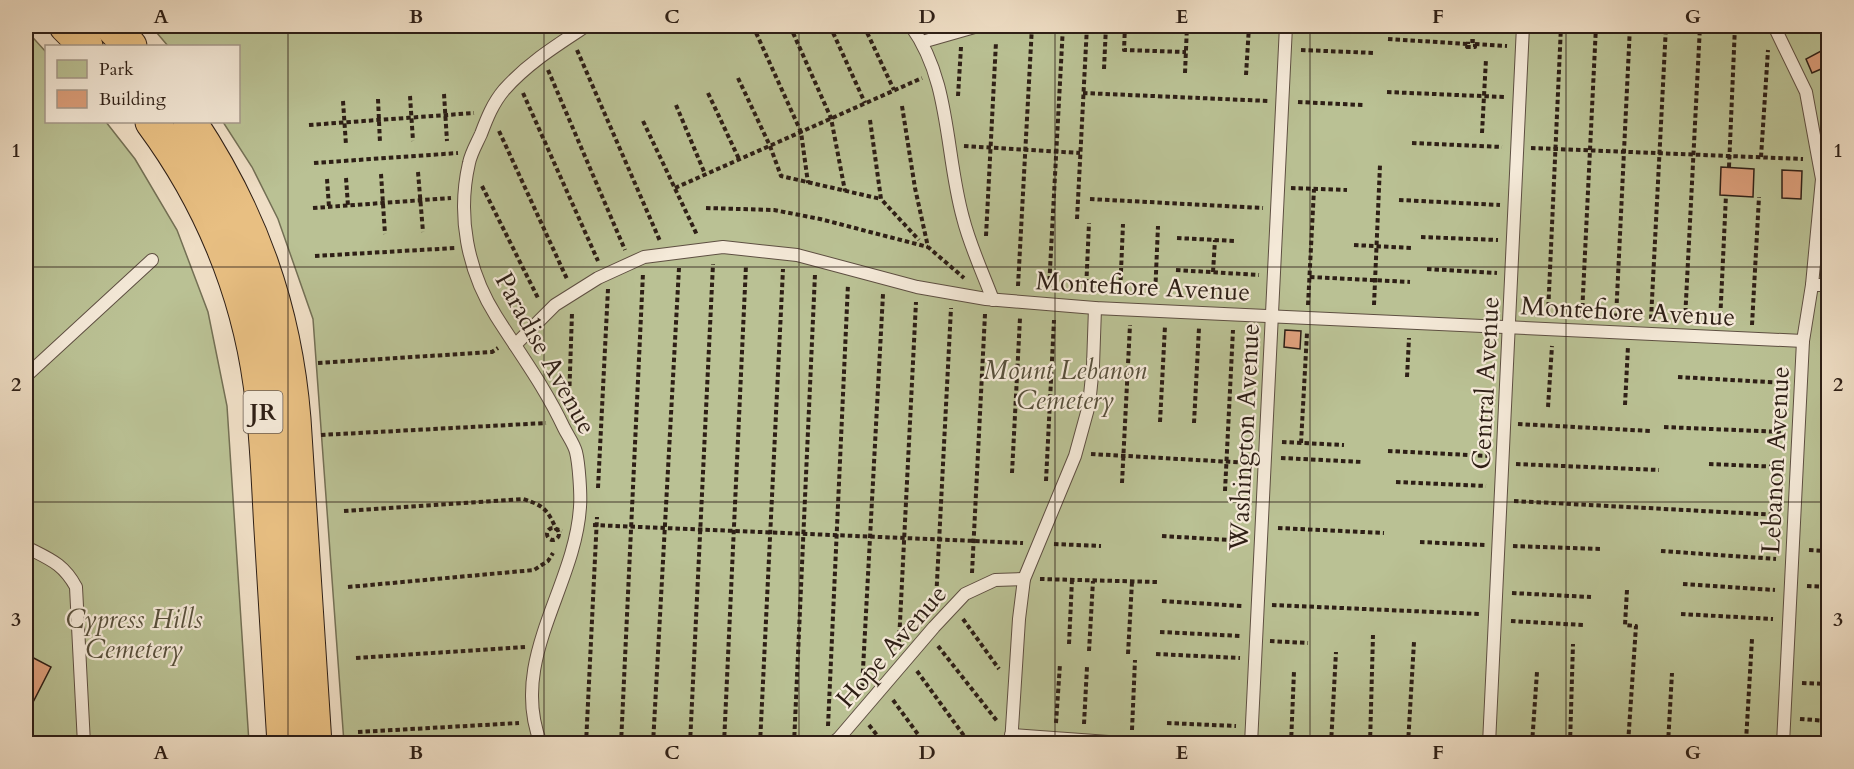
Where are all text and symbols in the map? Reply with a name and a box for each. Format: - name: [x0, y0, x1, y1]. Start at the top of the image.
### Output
- text: A: [153, 3, 169, 30]
- text: B: [409, 3, 423, 30]
- text: C: [664, 3, 680, 30]
- text: D: [918, 3, 936, 30]
- text: E: [1176, 3, 1188, 30]
- text: F: [1432, 3, 1444, 30]
- text: G: [1685, 3, 1701, 30]
- legend: [45, 45, 240, 123]
- text: Park: [99, 57, 134, 82]
- text: Building: [99, 87, 167, 112]
- text: 1: [11, 137, 21, 164]
- text: 1: [1833, 137, 1843, 164]
- street label: Montefiore Avenue: [1035, 263, 1251, 310]
- street label: Paradise Avenue: [487, 266, 605, 441]
- street label: Montefiore Avenue: [1520, 288, 1736, 335]
- street label: Central Avenue: [1463, 296, 1508, 470]
- street label: Washington Avenue: [1221, 322, 1268, 553]
- park label: Mount Lebanon Cemetery: [983, 353, 1147, 418]
- street label: Lebanon Avenue: [1753, 365, 1798, 555]
- text: 2: [11, 371, 21, 398]
- text: 2: [1833, 371, 1843, 398]
- road number: JR: [244, 391, 282, 433]
- street label: Hope Avenue: [828, 577, 955, 715]
- park label: Cypress Hills Cemetery: [66, 602, 203, 667]
- text: 3: [11, 606, 21, 633]
- text: 3: [1833, 606, 1843, 633]
- text: A: [153, 739, 169, 766]
- text: B: [409, 739, 423, 766]
- text: C: [664, 739, 680, 766]
- text: D: [918, 739, 936, 766]
- text: E: [1176, 739, 1188, 766]
- text: F: [1432, 739, 1444, 766]
- text: G: [1685, 739, 1701, 766]

